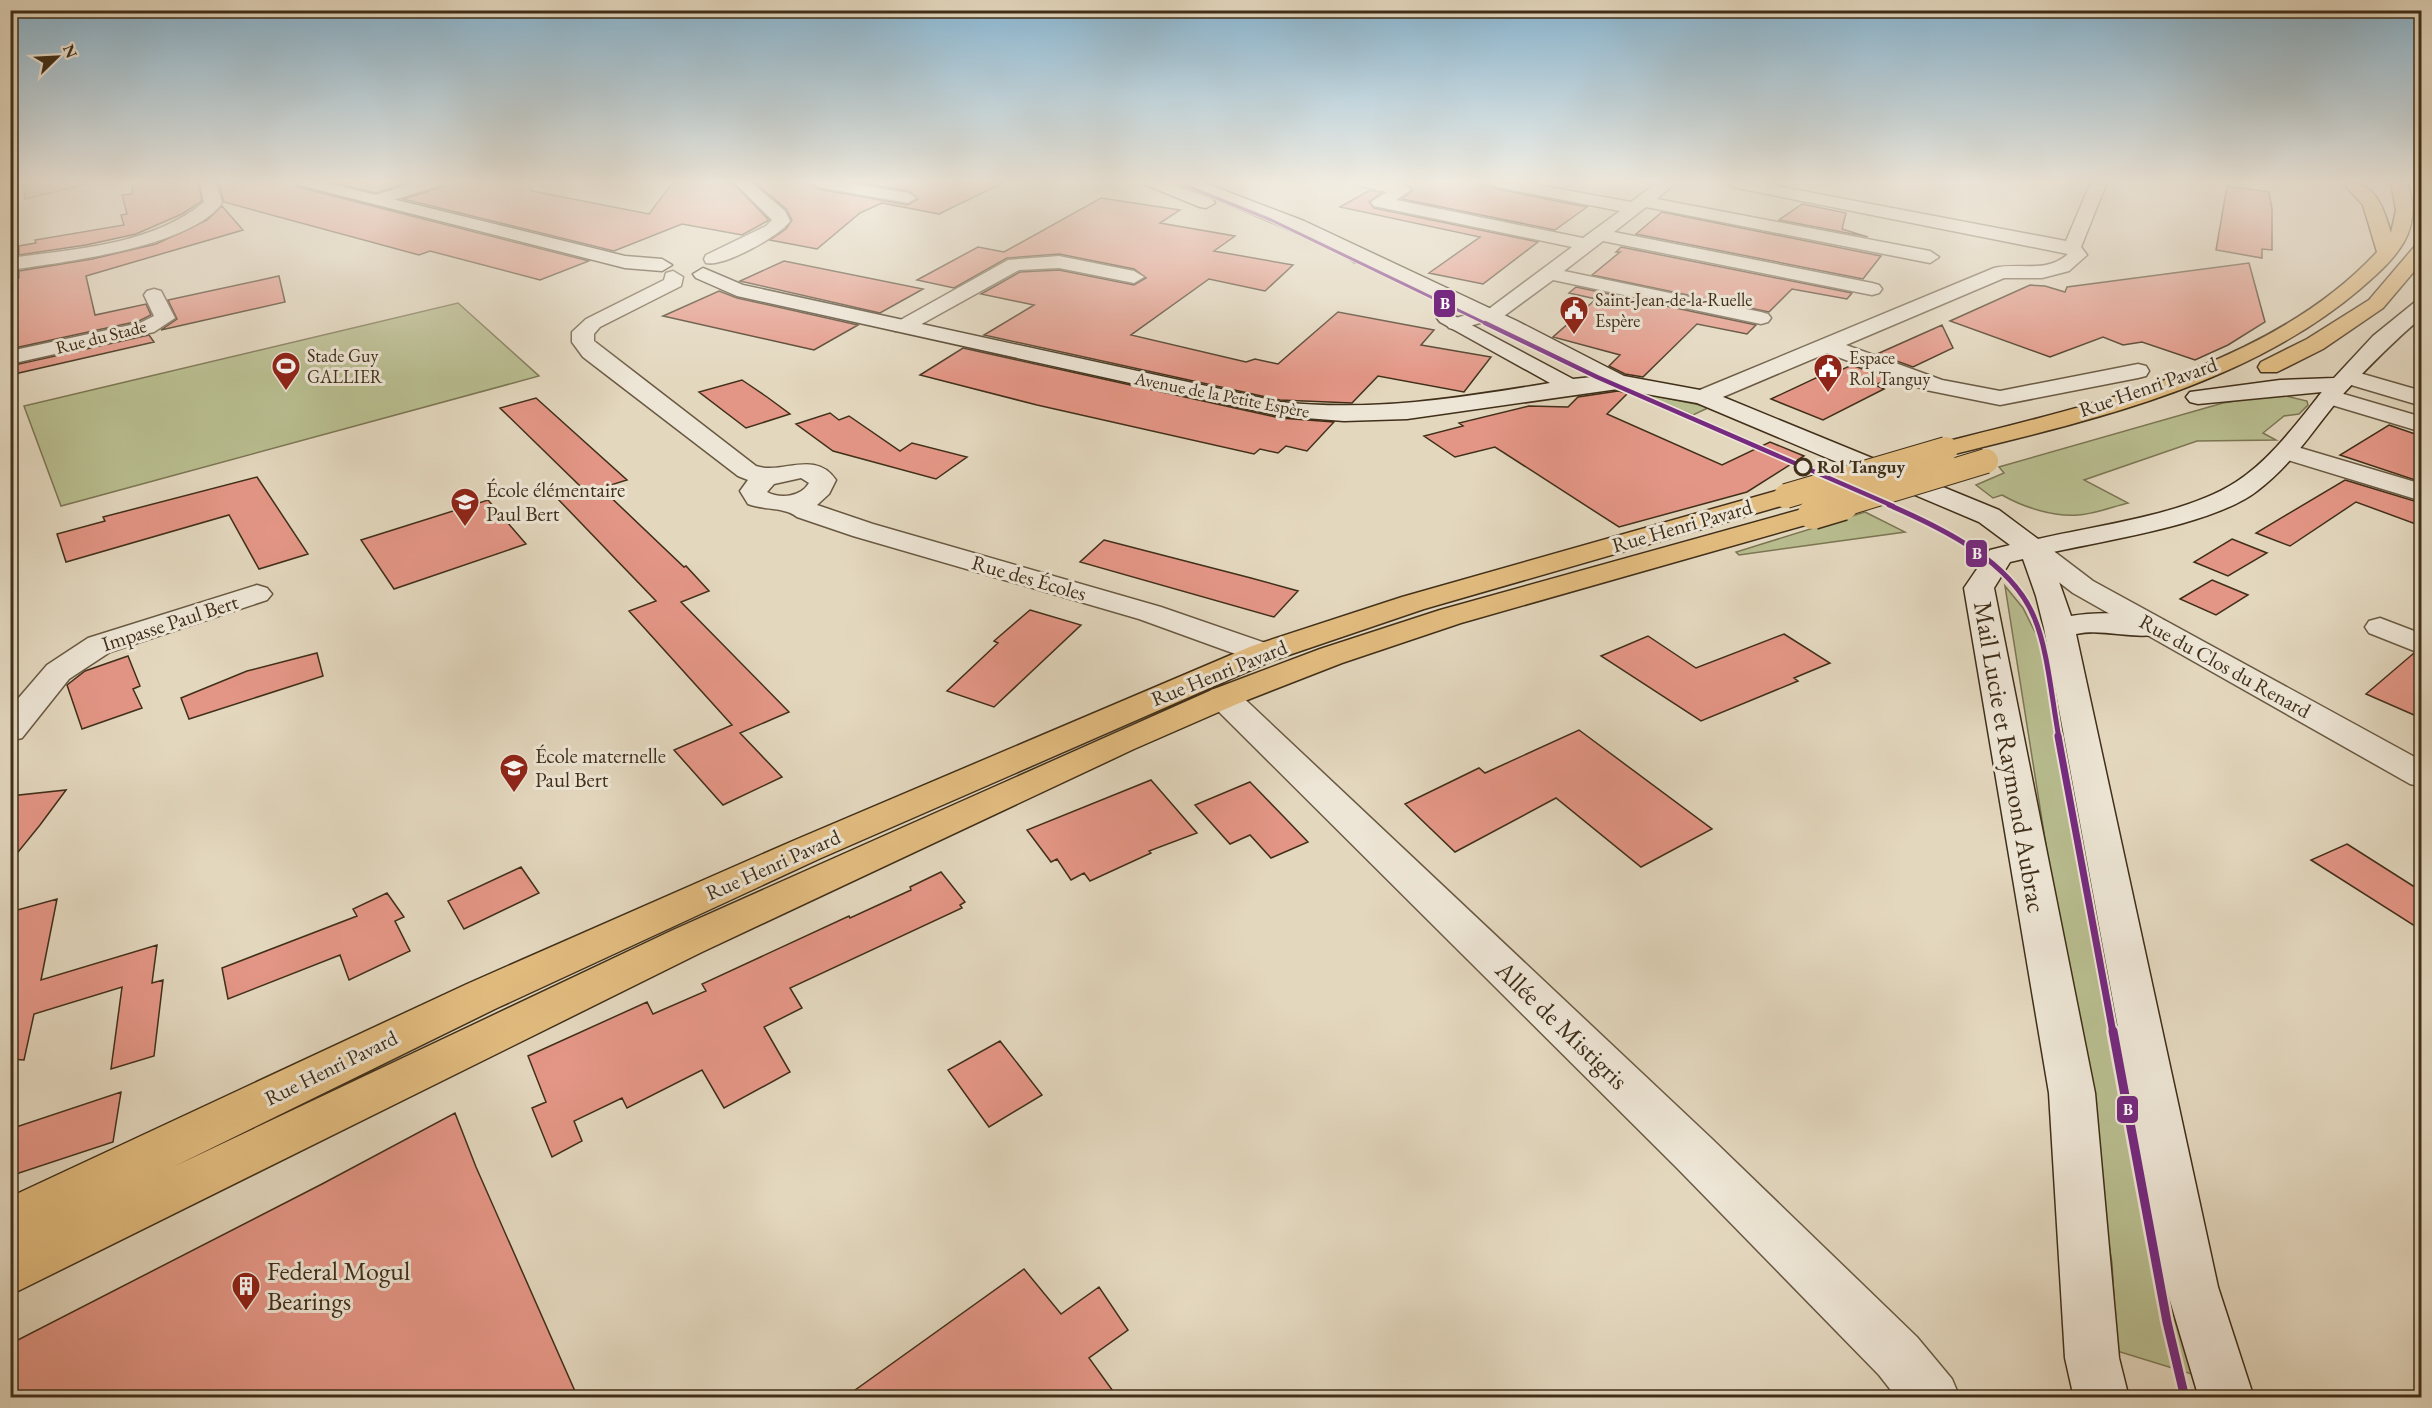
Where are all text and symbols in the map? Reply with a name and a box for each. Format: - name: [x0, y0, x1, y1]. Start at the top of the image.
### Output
- north arrow: [27, 27, 87, 87]
- text: N: [58, 41, 82, 61]
- place label: Saint-Jean-de-la-Ruelle Espère: [1595, 288, 1752, 332]
- line badge: B: [1433, 289, 1456, 318]
- text: B: [1440, 293, 1450, 314]
- public building icon: Saint-Jean-de-la-Ruelle Espère: [1558, 294, 1590, 336]
- street label: Rue du Stade: [53, 314, 149, 359]
- place label: Stade Guy GALLIER: [307, 344, 383, 388]
- place label: Espace Rol Tanguy: [1849, 346, 1931, 390]
- sports icon: Stade Guy GALLIER: [270, 350, 302, 392]
- street label: Rue Henri Pavard: [2075, 350, 2221, 423]
- public building icon: Espace Rol Tanguy: [1812, 352, 1844, 394]
- street label: Avenue de la Petite Espère: [1132, 366, 1312, 423]
- place label: Rol Tanguy: [1817, 455, 1905, 478]
- marker: Rol Tanguy: [1794, 458, 1812, 476]
- place label: École élémentaire Paul Bert: [486, 476, 625, 527]
- school or university icon: École élémentaire Paul Bert: [449, 486, 481, 528]
- street label: Rue Henri Pavard: [1609, 493, 1755, 558]
- line badge: B: [1965, 539, 1988, 568]
- text: B: [1972, 543, 1982, 564]
- street label: Rue des Écoles: [969, 548, 1090, 607]
- street label: Impasse Paul Bert: [98, 588, 242, 657]
- street label: Mail Lucie et Raymond Aubrac: [1966, 599, 2054, 915]
- street label: Rue du Clos du Renard: [2135, 607, 2316, 724]
- street label: Rue Henri Pavard: [1147, 633, 1291, 712]
- place label: École maternelle Paul Bert: [535, 742, 666, 793]
- school or university icon: École maternelle Paul Bert: [498, 752, 530, 794]
- street label: Rue Henri Pavard: [701, 823, 845, 906]
- street label: Allée de Mistigris: [1488, 952, 1636, 1097]
- street label: Rue Henri Pavard: [260, 1024, 402, 1111]
- line badge: B: [2116, 1095, 2139, 1124]
- text: B: [2123, 1099, 2133, 1120]
- place label: Federal Mogul Bearings: [267, 1254, 410, 1318]
- building icon: Federal Mogul Bearings: [230, 1270, 262, 1312]

